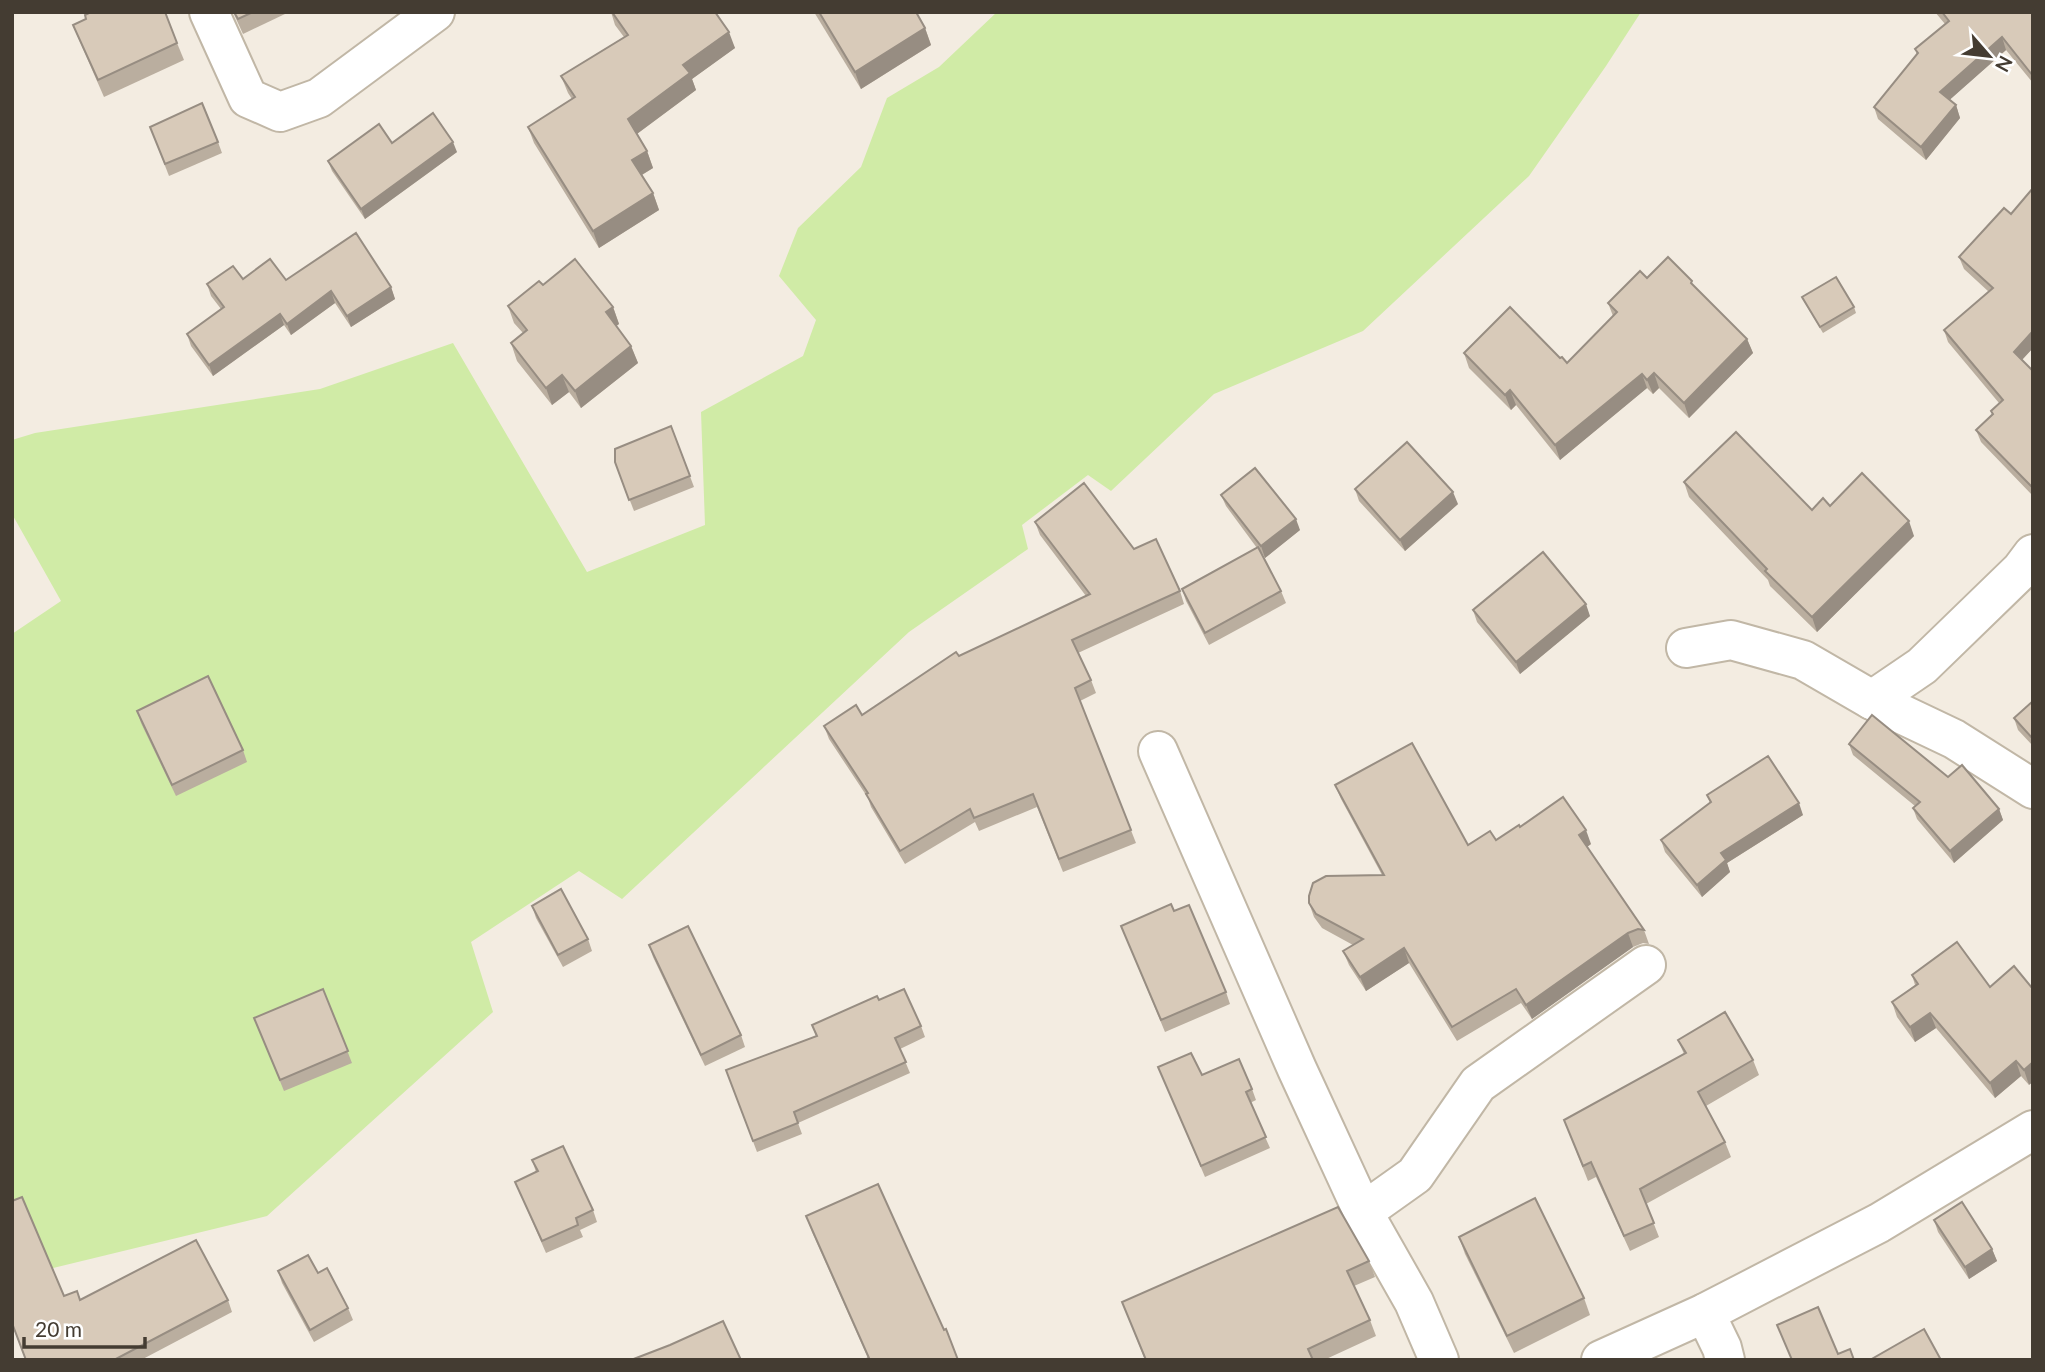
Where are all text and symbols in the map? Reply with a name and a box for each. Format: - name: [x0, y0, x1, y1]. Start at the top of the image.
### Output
- north arrow: [1954, 21, 2024, 91]
- text: N: [1991, 52, 2018, 76]
- scale bar: [24, 1306, 145, 1350]
- text: 20 m: [35, 1316, 82, 1341]

